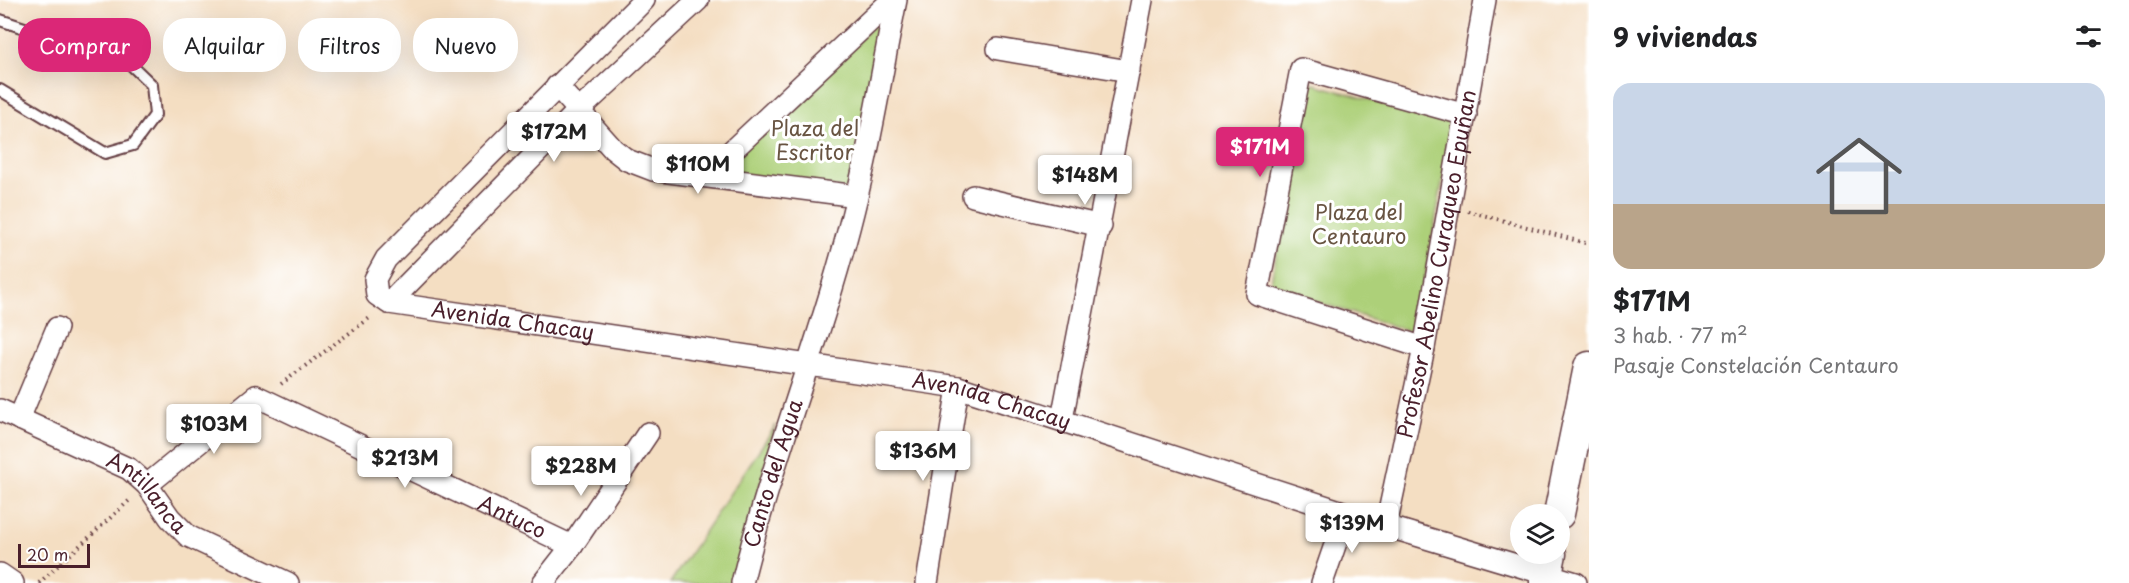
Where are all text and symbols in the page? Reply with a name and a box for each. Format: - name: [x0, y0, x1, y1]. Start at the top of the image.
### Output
- text: 9 viviendas: [1613, 17, 1758, 56]
- chip: Comprar: [18, 18, 151, 72]
- chip: Alquilar: [163, 18, 286, 72]
- chip: Filtros: [298, 18, 401, 72]
- chip: Nuevo: [413, 18, 518, 72]
- icon: filters: [2072, 20, 2105, 53]
- street label: Profesor Abelino Curaqueo Epuñan: [1387, 87, 1483, 441]
- park label: Plaza del Escritor: [771, 111, 859, 167]
- pin: $172M: [512, 112, 596, 163]
- text: $172M: [521, 116, 587, 146]
- icon: home: [1805, 122, 1913, 230]
- pin: $171M: [1218, 127, 1302, 178]
- text: $171M: [1230, 131, 1290, 161]
- pin: $110M: [656, 144, 740, 195]
- text: $110M: [666, 148, 730, 178]
- pin: $148M: [1043, 155, 1127, 206]
- text: $148M: [1052, 159, 1118, 189]
- park label: Plaza del Centauro: [1311, 195, 1407, 251]
- text: $171M: [1613, 281, 1691, 320]
- street label: Avenida Chacay: [429, 291, 597, 347]
- text: 3 hab. · 77 m²: [1613, 320, 1748, 350]
- text: Pasaje Constelación Centauro: [1613, 350, 1899, 380]
- street label: Avenida Chacay: [910, 362, 1076, 437]
- street label: Canto del Agua: [734, 394, 810, 551]
- pin: $103M: [172, 404, 256, 455]
- text: $103M: [180, 408, 248, 438]
- pin: $136M: [881, 431, 965, 482]
- text: $136M: [889, 435, 957, 465]
- pin: $213M: [363, 438, 447, 489]
- text: $213M: [371, 442, 439, 472]
- street label: Antillanca: [102, 443, 195, 540]
- pin: $228M: [539, 446, 623, 497]
- text: $228M: [545, 450, 617, 480]
- street label: Antuco: [473, 486, 552, 546]
- pin: $139M: [1310, 503, 1394, 554]
- map controls: [1510, 504, 1570, 564]
- button: layers: [1510, 504, 1570, 564]
- text: $139M: [1319, 507, 1385, 537]
- scale bar: [18, 541, 90, 568]
- text: 20 m: [27, 542, 68, 566]

